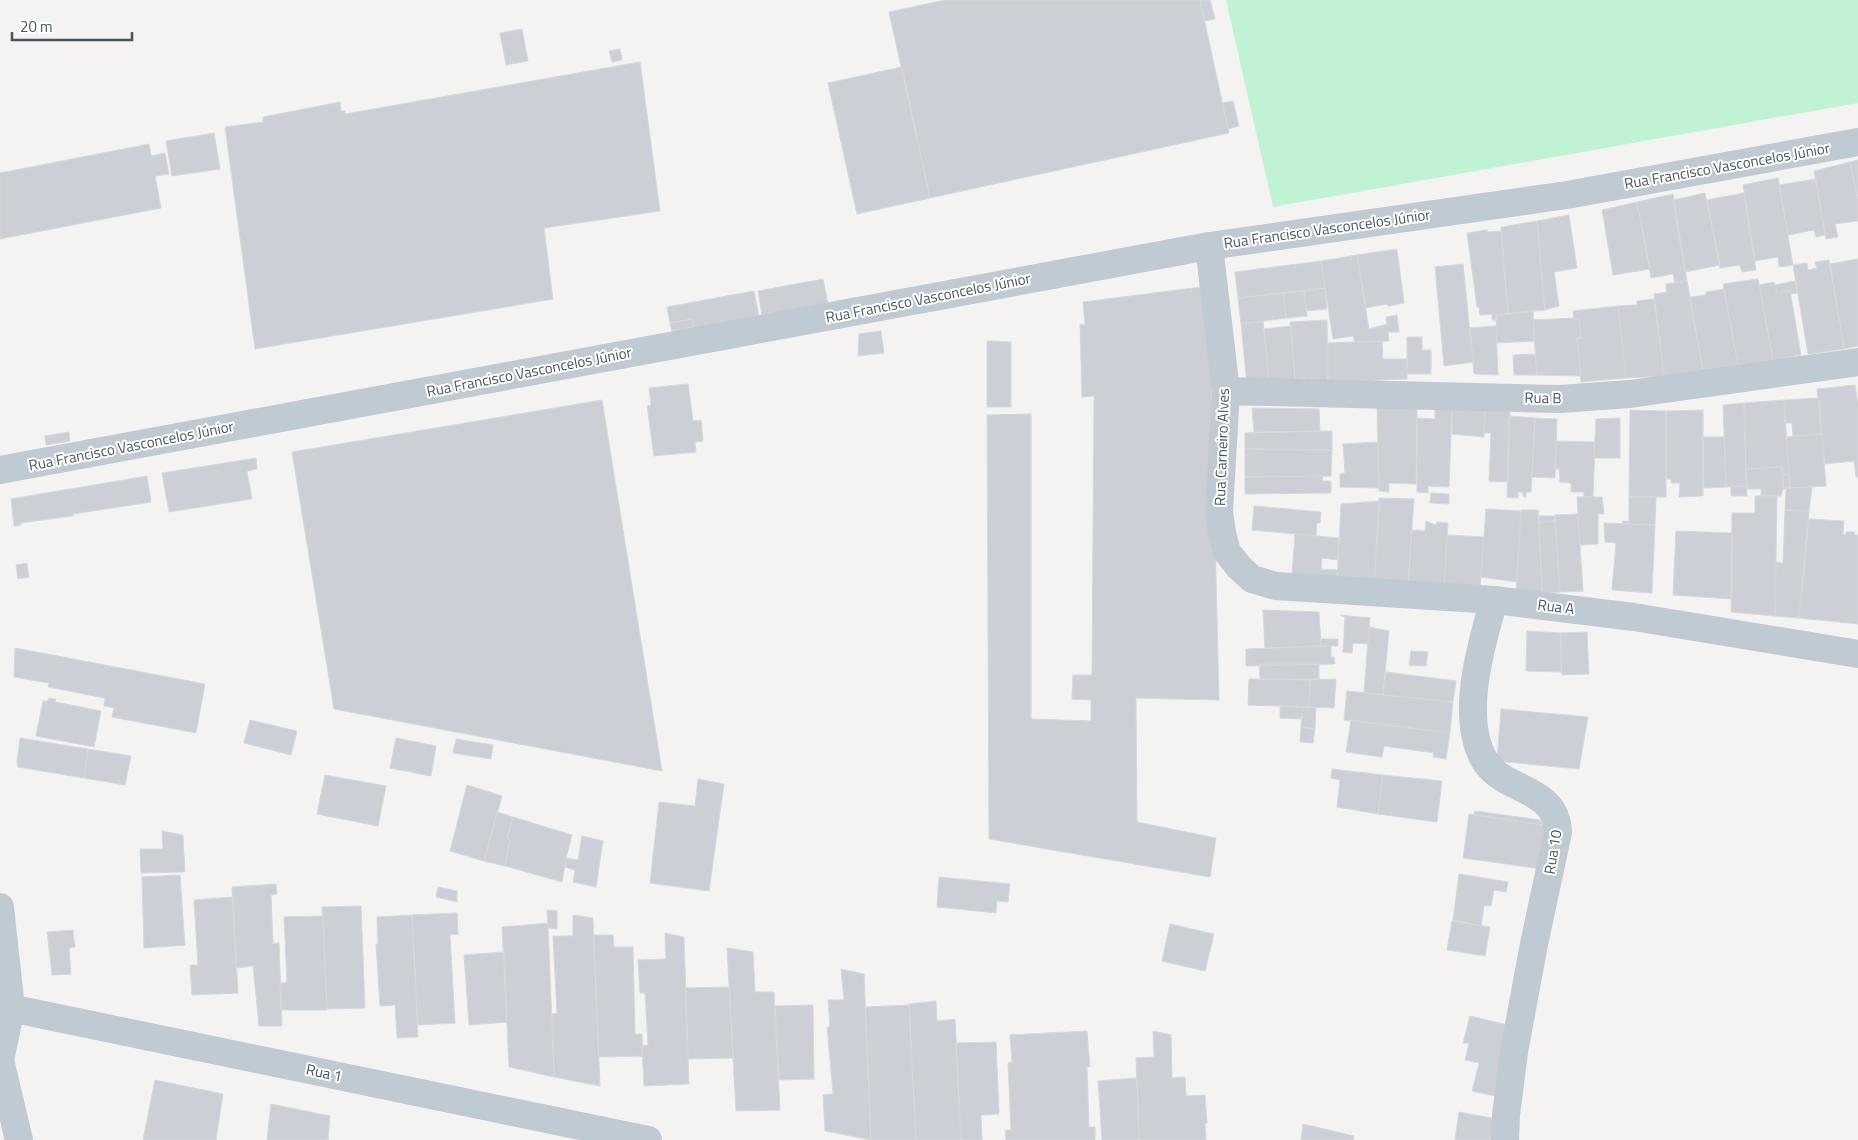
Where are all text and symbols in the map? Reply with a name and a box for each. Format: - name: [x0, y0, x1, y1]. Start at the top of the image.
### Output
- scale bar: [12, 10, 132, 42]
- text: 20 m: [20, 15, 53, 38]
- street label: Rua Francisco Vasconcelos Júnior: [1622, 136, 1832, 195]
- street label: Rua Francisco Vasconcelos Júnior: [1222, 203, 1432, 254]
- street label: Rua Francisco Vasconcelos Júnior: [823, 266, 1032, 329]
- street label: Rua Francisco Vasconcelos Júnior: [424, 340, 633, 403]
- street label: Rua B: [1524, 386, 1562, 409]
- street label: Rua Carneiro Alves: [1208, 388, 1235, 506]
- street label: Rua Francisco Vasconcelos Júnior: [26, 414, 235, 477]
- street label: Rua A: [1536, 593, 1576, 620]
- street label: Rua 10: [1538, 828, 1567, 876]
- street label: Rua 1: [304, 1057, 344, 1088]

